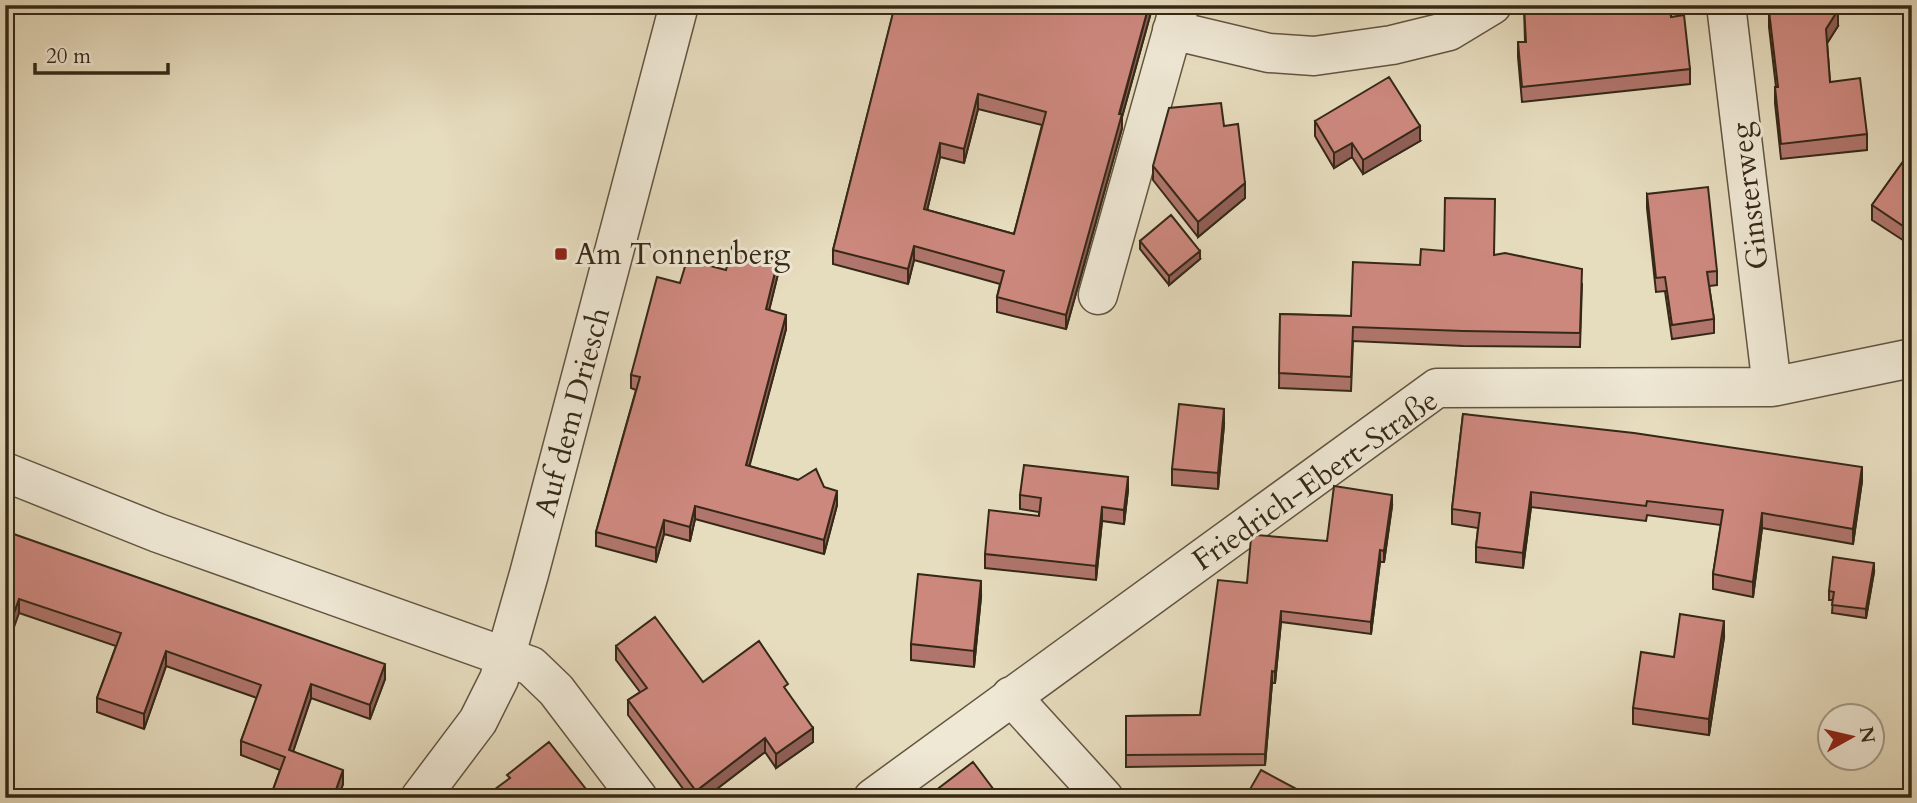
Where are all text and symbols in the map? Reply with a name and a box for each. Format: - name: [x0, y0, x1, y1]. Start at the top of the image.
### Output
- scale bar: [35, 32, 168, 76]
- text: 20 m: [46, 42, 91, 71]
- street label: Ginsterweg: [1720, 120, 1779, 272]
- place label: Am Tonnenberg: [575, 234, 790, 275]
- marker: Am Tonnenberg: [553, 246, 569, 262]
- street label: Auf dem Driesch: [525, 302, 620, 522]
- street label: Friedrich-Ebert-Straße: [1184, 380, 1446, 581]
- north arrow: [1815, 702, 1885, 772]
- text: N: [1853, 725, 1881, 745]

